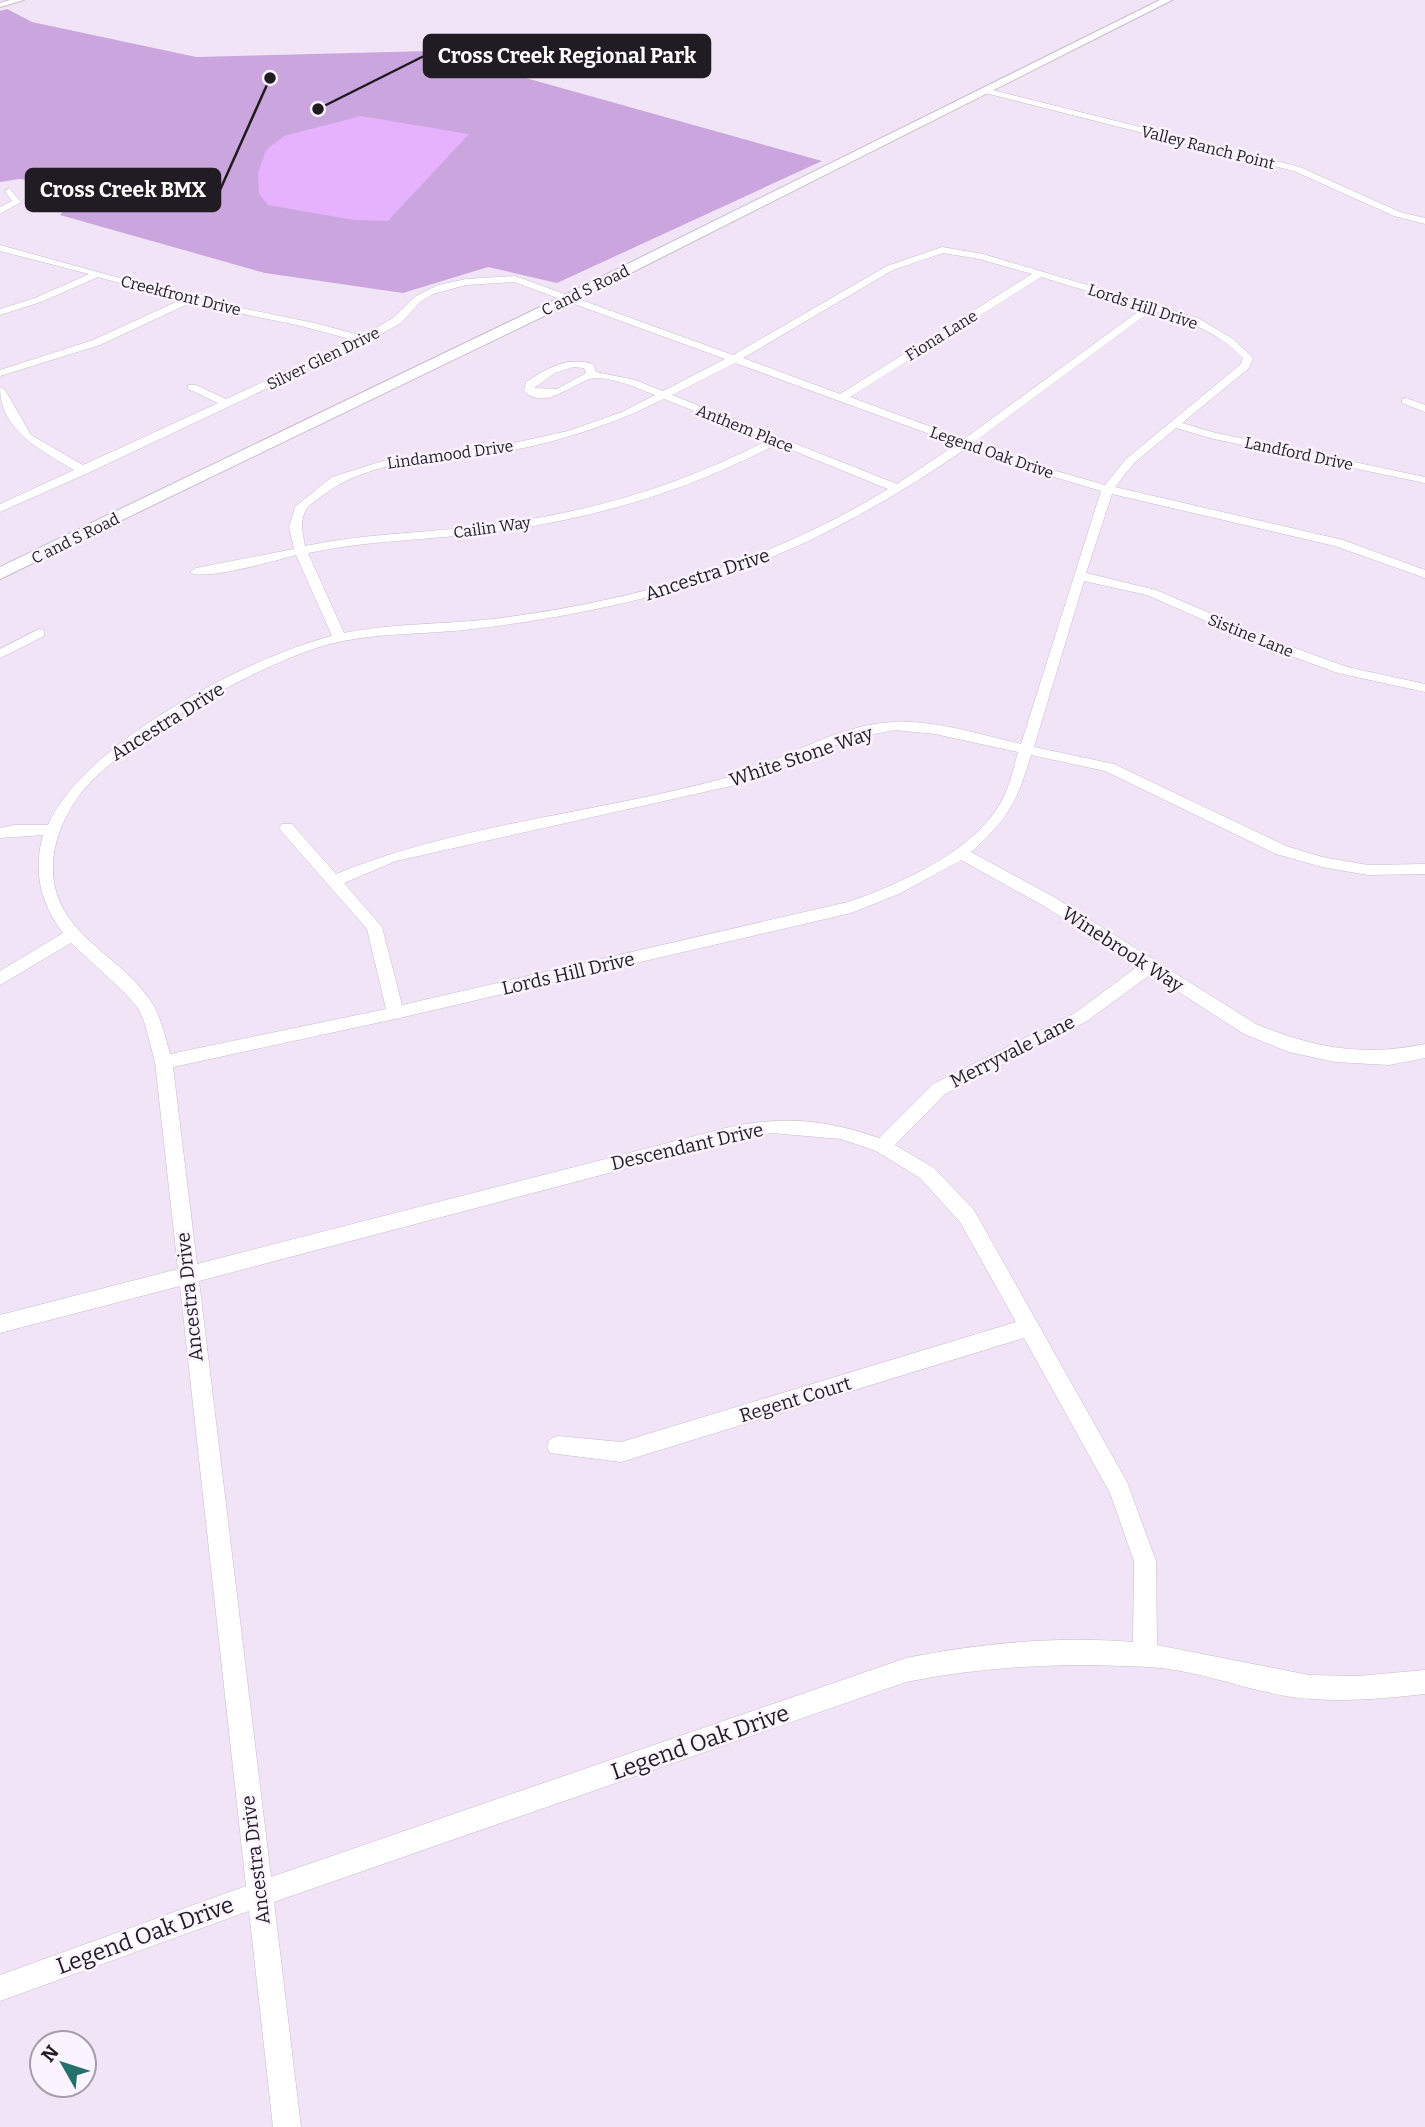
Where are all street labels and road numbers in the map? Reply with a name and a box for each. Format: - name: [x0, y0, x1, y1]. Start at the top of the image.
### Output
- street label: Valley Ranch Point: [1139, 122, 1277, 173]
- street label: C and S Road: [538, 261, 633, 320]
- street label: Creekfront Drive: [119, 271, 243, 320]
- street label: Lords Hill Drive: [1086, 280, 1200, 333]
- street label: Fiona Lane: [902, 306, 981, 365]
- street label: Silver Glen Drive: [264, 323, 383, 394]
- street label: Anthem Place: [693, 400, 796, 457]
- street label: Legend Oak Drive: [927, 422, 1056, 483]
- street label: Landford Drive: [1243, 433, 1355, 474]
- street label: Lindamood Drive: [386, 436, 514, 473]
- street label: C and S Road: [28, 509, 123, 568]
- street label: Cailin Way: [452, 513, 533, 542]
- street label: Ancestra Drive: [642, 543, 772, 605]
- street label: Sistine Lane: [1205, 610, 1296, 661]
- street label: Ancestra Drive: [106, 677, 228, 766]
- street label: White Stone Way: [726, 721, 877, 792]
- street label: Winebrook Way: [1058, 902, 1188, 998]
- street label: Lords Hill Drive: [499, 947, 637, 1000]
- street label: Merryvale Lane: [946, 1010, 1078, 1093]
- street label: Descendant Drive: [609, 1118, 766, 1175]
- street label: Ancestra Drive: [171, 1231, 208, 1363]
- street label: Regent Court: [736, 1372, 854, 1427]
- street label: Legend Oak Drive: [607, 1698, 793, 1786]
- street label: Ancestra Drive: [236, 1794, 275, 1926]
- street label: Legend Oak Drive: [53, 1890, 237, 1980]

